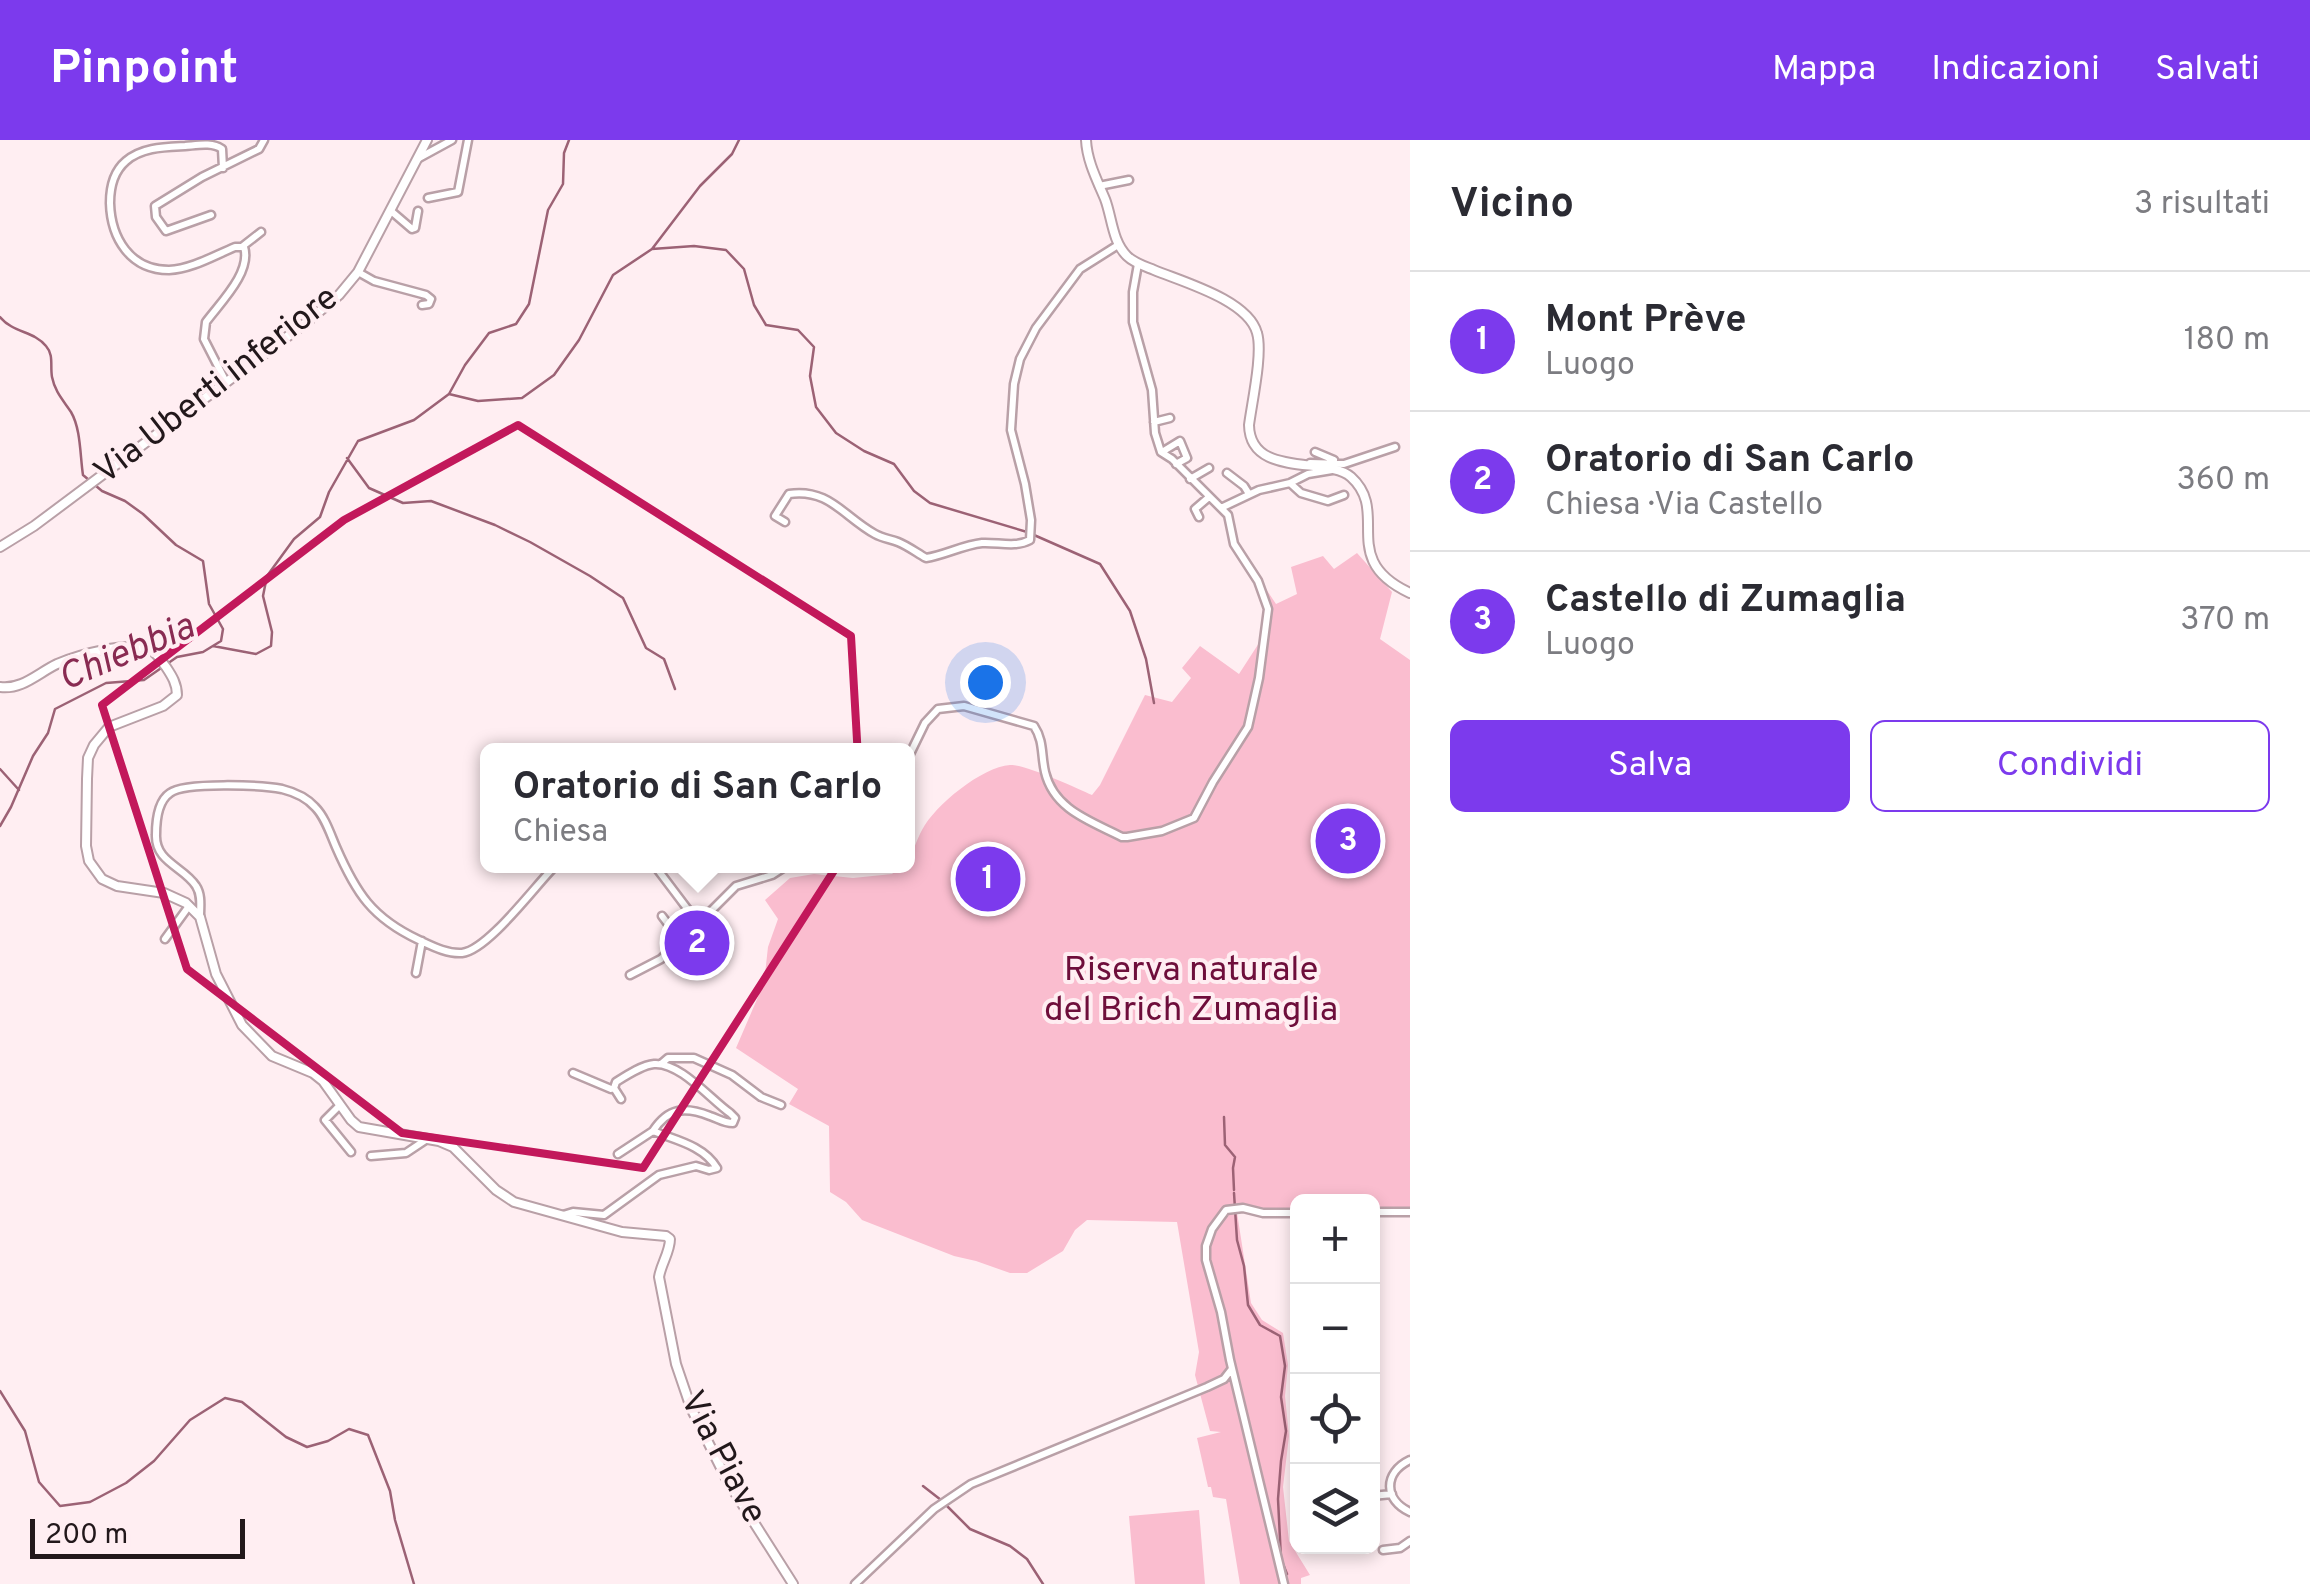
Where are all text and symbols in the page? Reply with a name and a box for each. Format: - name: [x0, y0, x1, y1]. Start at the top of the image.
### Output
- text: Pinpoint: [50, 40, 238, 100]
- text: Mappa: [1772, 48, 1876, 92]
- text: Indicazioni: [1931, 48, 2100, 92]
- text: Salvati: [2155, 48, 2260, 92]
- text: Vicino: [1450, 179, 1574, 232]
- text: 3 risultati: [2134, 185, 2270, 225]
- street label: Via Uberti inferiore: [86, 277, 348, 495]
- text: Mont Prève: [1545, 297, 1746, 346]
- text: 1: [1476, 321, 1489, 361]
- text: 180 m: [2184, 321, 2270, 361]
- text: Luogo: [1545, 346, 1635, 386]
- text: Oratorio di San Carlo: [1545, 437, 1915, 486]
- text: 2: [1473, 461, 1492, 501]
- text: 360 m: [2176, 461, 2270, 501]
- text: Chiesa · Via Castello: [1545, 486, 1823, 526]
- text: Castello di Zumaglia: [1545, 577, 1906, 626]
- text: 3: [1473, 601, 1492, 641]
- text: 370 m: [2180, 601, 2270, 641]
- water label: Chiebbia: [52, 603, 203, 705]
- text: Luogo: [1545, 626, 1635, 666]
- your location: [960, 657, 1011, 708]
- button: Salva: [1450, 720, 1850, 812]
- button: Condividi: [1870, 720, 2270, 812]
- popup: [480, 743, 915, 873]
- text: Oratorio di San Carlo: [513, 764, 882, 813]
- pin: 3: [1316, 804, 1380, 878]
- text: Chiesa: [513, 813, 608, 853]
- pin: 1: [956, 842, 1020, 916]
- pin: 2: [664, 906, 730, 980]
- park label: Riserva naturale del Brich Zumaglia: [1044, 949, 1338, 1033]
- map controls: [1290, 1194, 1380, 1554]
- button: +: [1290, 1194, 1380, 1284]
- button: −: [1290, 1284, 1380, 1374]
- button: locate: [1290, 1374, 1380, 1464]
- street label: Via Piave: [669, 1384, 775, 1532]
- button: layers: [1290, 1464, 1380, 1554]
- scale bar: [30, 1514, 245, 1558]
- text: 200 m: [45, 1518, 128, 1554]

